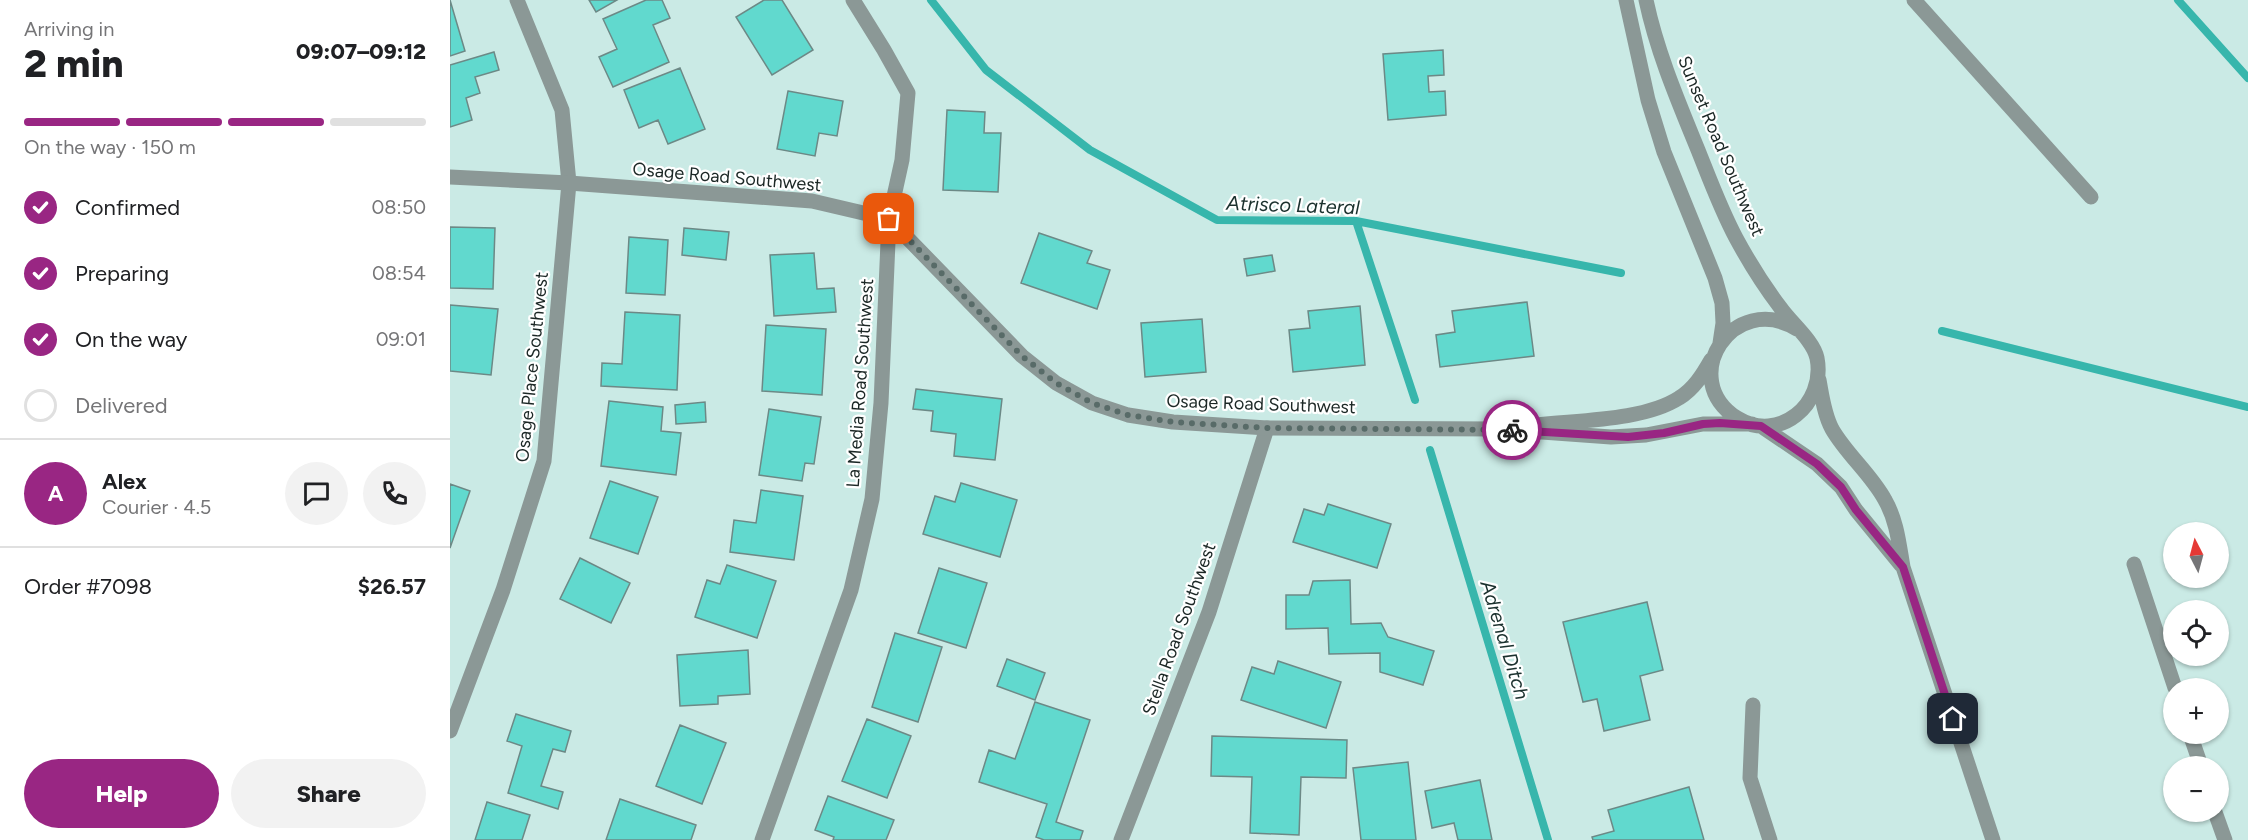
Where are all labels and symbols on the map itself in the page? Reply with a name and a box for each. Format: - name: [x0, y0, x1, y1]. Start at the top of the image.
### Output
- street label: Sunset Road Southwest: [1673, 53, 1769, 240]
- street label: Osage Road Southwest: [632, 158, 823, 196]
- water label: Atrisco Lateral: [1225, 191, 1361, 219]
- pin: [863, 193, 914, 244]
- street label: Osage Place Southwest: [511, 271, 553, 463]
- street label: La Media Road Southwest: [842, 278, 878, 488]
- street label: Osage Road Southwest: [1166, 390, 1356, 418]
- courier: [1482, 400, 1542, 460]
- north arrow: [2163, 522, 2229, 588]
- street label: Stella Road Southwest: [1137, 539, 1221, 718]
- water label: Adrenal Ditch: [1475, 577, 1535, 703]
- pin: [1927, 693, 1978, 744]

